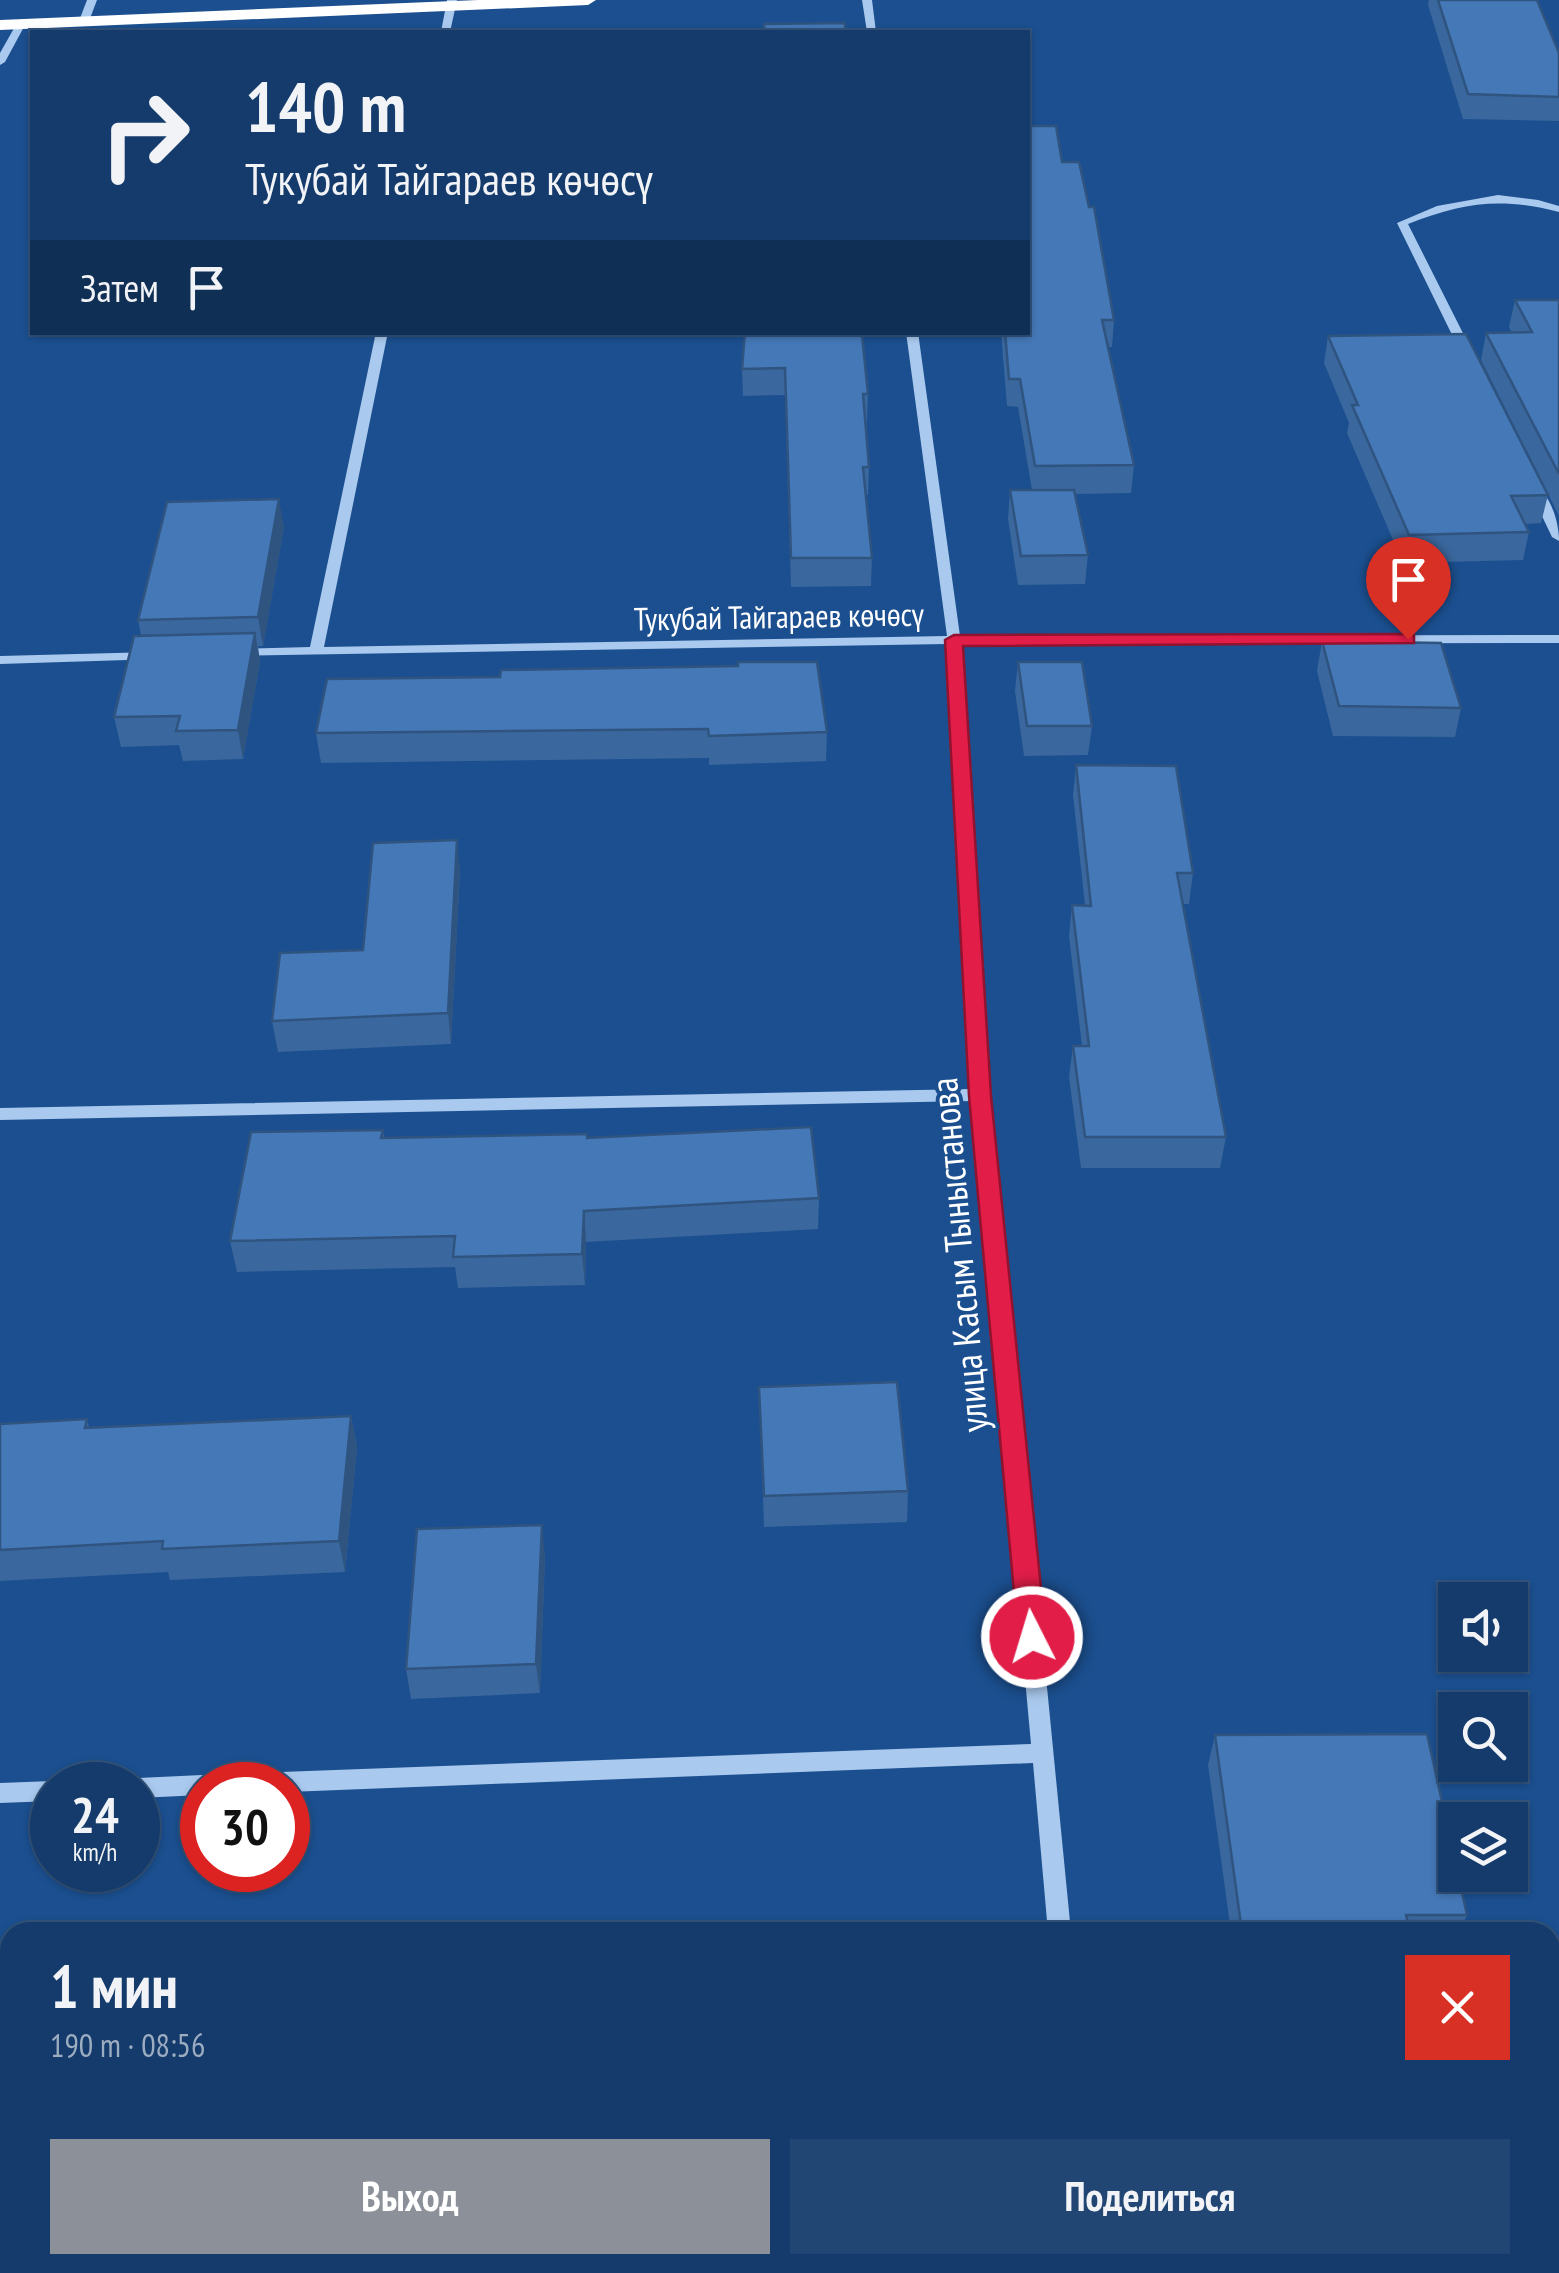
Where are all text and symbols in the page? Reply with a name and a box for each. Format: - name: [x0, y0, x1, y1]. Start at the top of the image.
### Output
- text: 140 m: [245, 61, 406, 151]
- icon: right: [80, 70, 210, 200]
- text: Тукубай Тайгараев көчөсү: [245, 149, 653, 207]
- icon: arrive: [179, 260, 234, 315]
- text: Затем: [80, 263, 159, 312]
- pin: [1366, 537, 1451, 640]
- icon: arrive: [1381, 552, 1436, 607]
- street label: Тукубай Тайгараев көчөсү: [634, 592, 925, 640]
- street label: улица Касым Тыныстанова: [918, 1076, 998, 1434]
- map controls: [1438, 1582, 1528, 1892]
- button: sound: [1438, 1582, 1528, 1672]
- position arrow: [980, 1585, 1084, 1689]
- button: search: [1438, 1692, 1528, 1782]
- speed limit sign: 30: [180, 1762, 310, 1892]
- text: 24: [71, 1782, 119, 1847]
- button: layers: [1438, 1802, 1528, 1892]
- text: km/h: [73, 1836, 117, 1868]
- text: 1 мин: [50, 1947, 178, 2025]
- button: close: [1405, 1955, 1510, 2060]
- text: 190 m · 08:56: [50, 2024, 205, 2066]
- button: Выход: [50, 2139, 770, 2254]
- button: Поделиться: [790, 2139, 1510, 2254]

